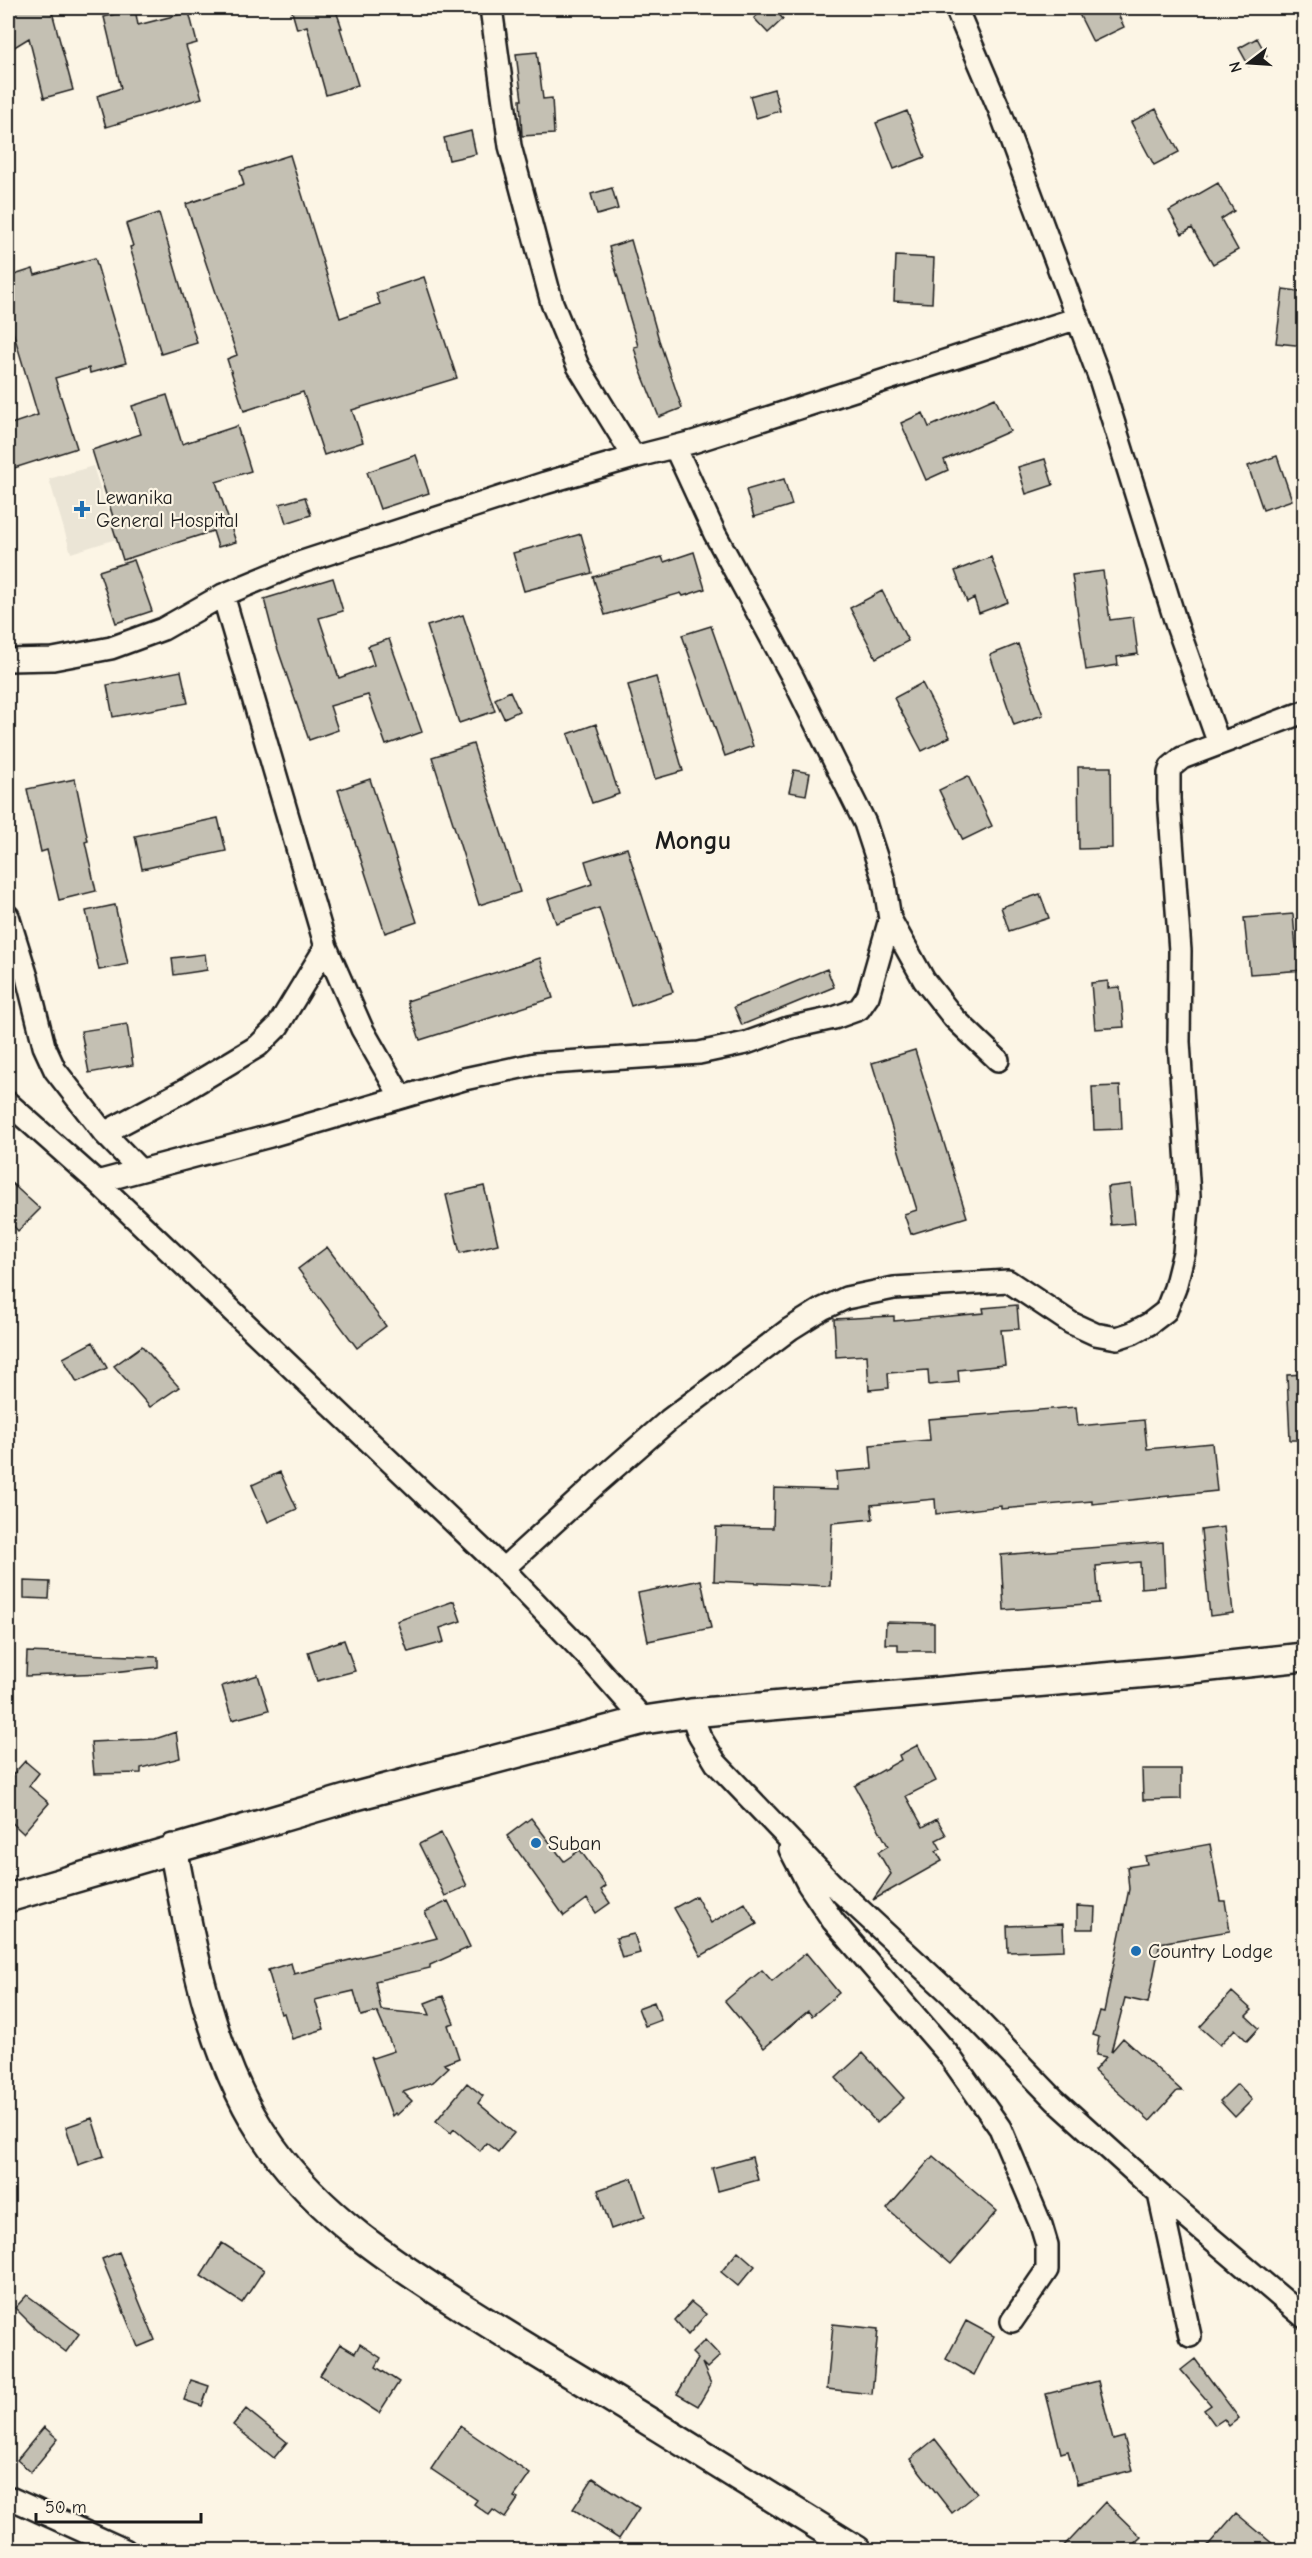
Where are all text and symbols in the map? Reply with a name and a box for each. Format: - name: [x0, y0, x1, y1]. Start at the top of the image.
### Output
- north arrow: [1219, 33, 1279, 93]
- text: N: [1225, 59, 1246, 75]
- place label: Lewanika General Hospital: [96, 486, 239, 532]
- marker: Lewanika General Hospital: [73, 500, 91, 518]
- district label: Mongu: [655, 826, 731, 856]
- place label: Suban: [548, 1832, 601, 1855]
- marker: Suban: [529, 1836, 543, 1850]
- place label: Country Lodge: [1148, 1940, 1273, 1963]
- marker: Country Lodge: [1129, 1944, 1143, 1958]
- scale bar: [36, 2486, 201, 2524]
- text: 50 m: [45, 2497, 87, 2518]

